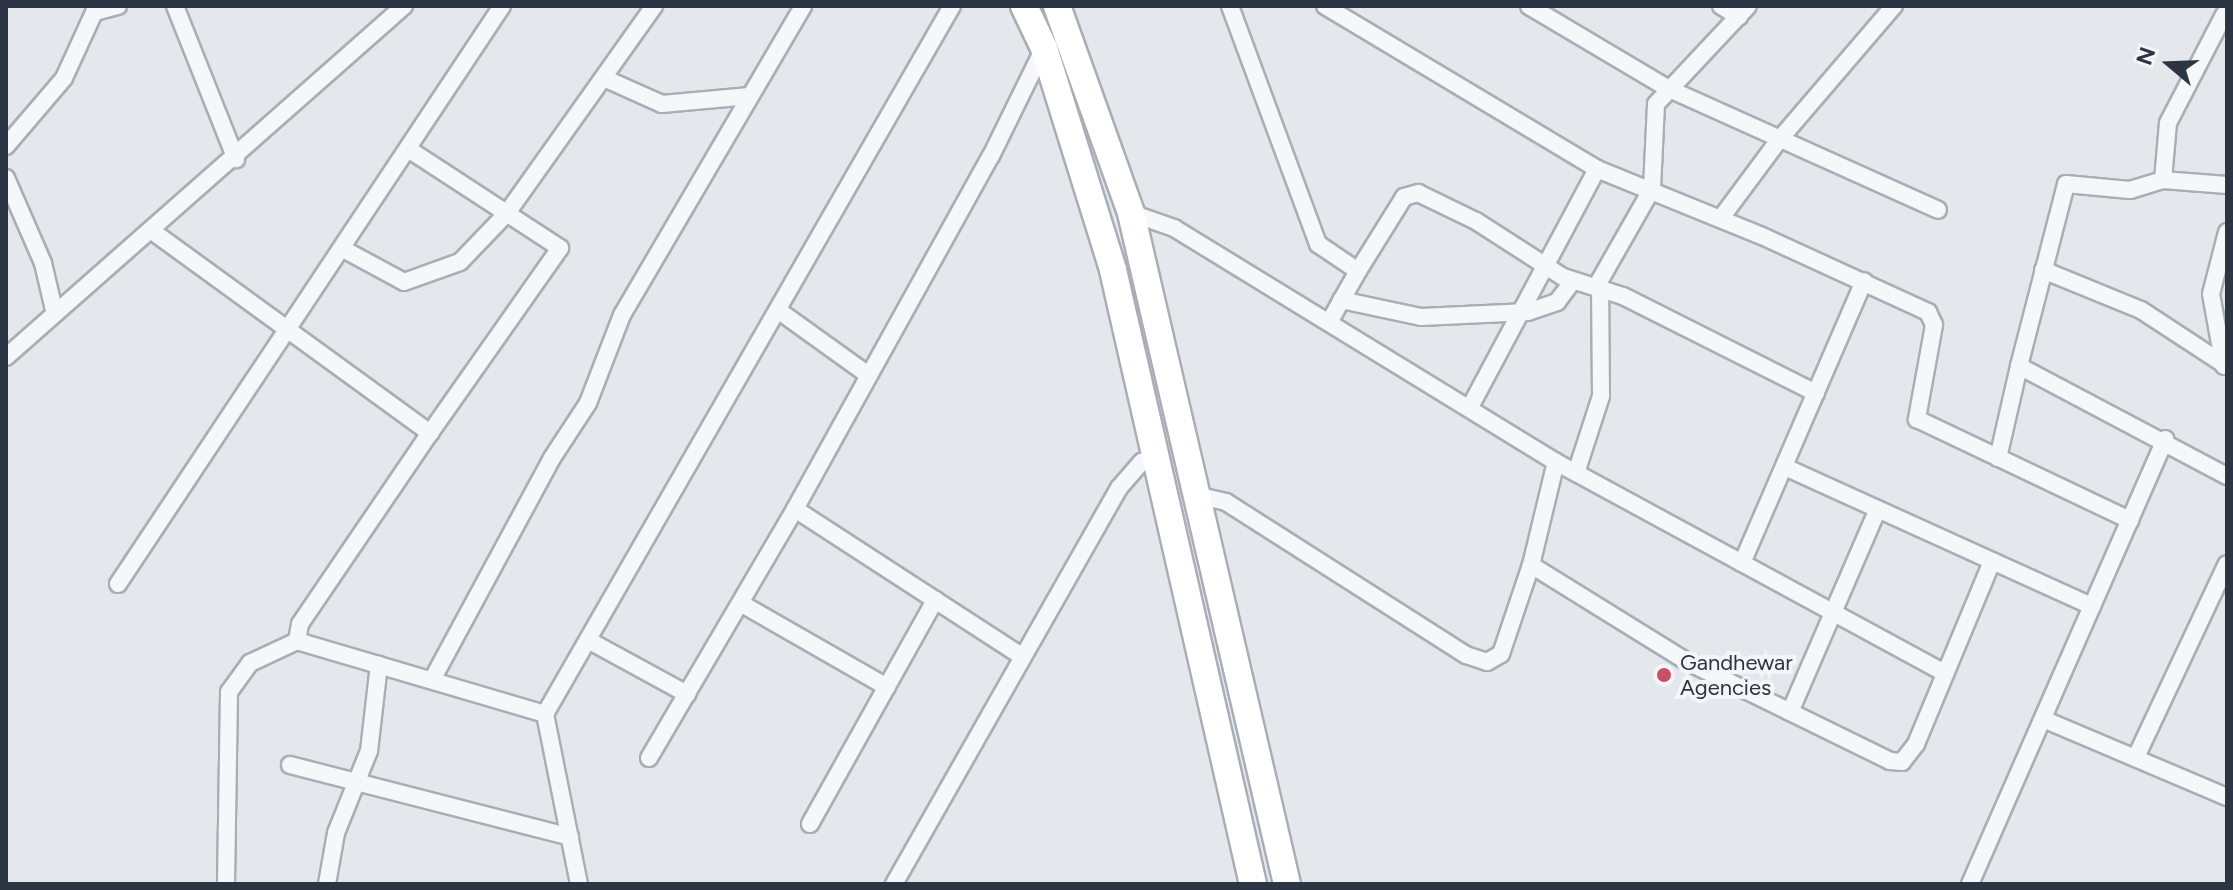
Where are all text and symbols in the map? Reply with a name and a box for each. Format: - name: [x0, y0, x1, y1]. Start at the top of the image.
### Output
- north arrow: [2129, 24, 2209, 104]
- text: N: [2130, 44, 2161, 68]
- place label: Gandhewar Agencies: [1680, 649, 1793, 700]
- marker: Gandhewar Agencies: [1655, 666, 1673, 684]

